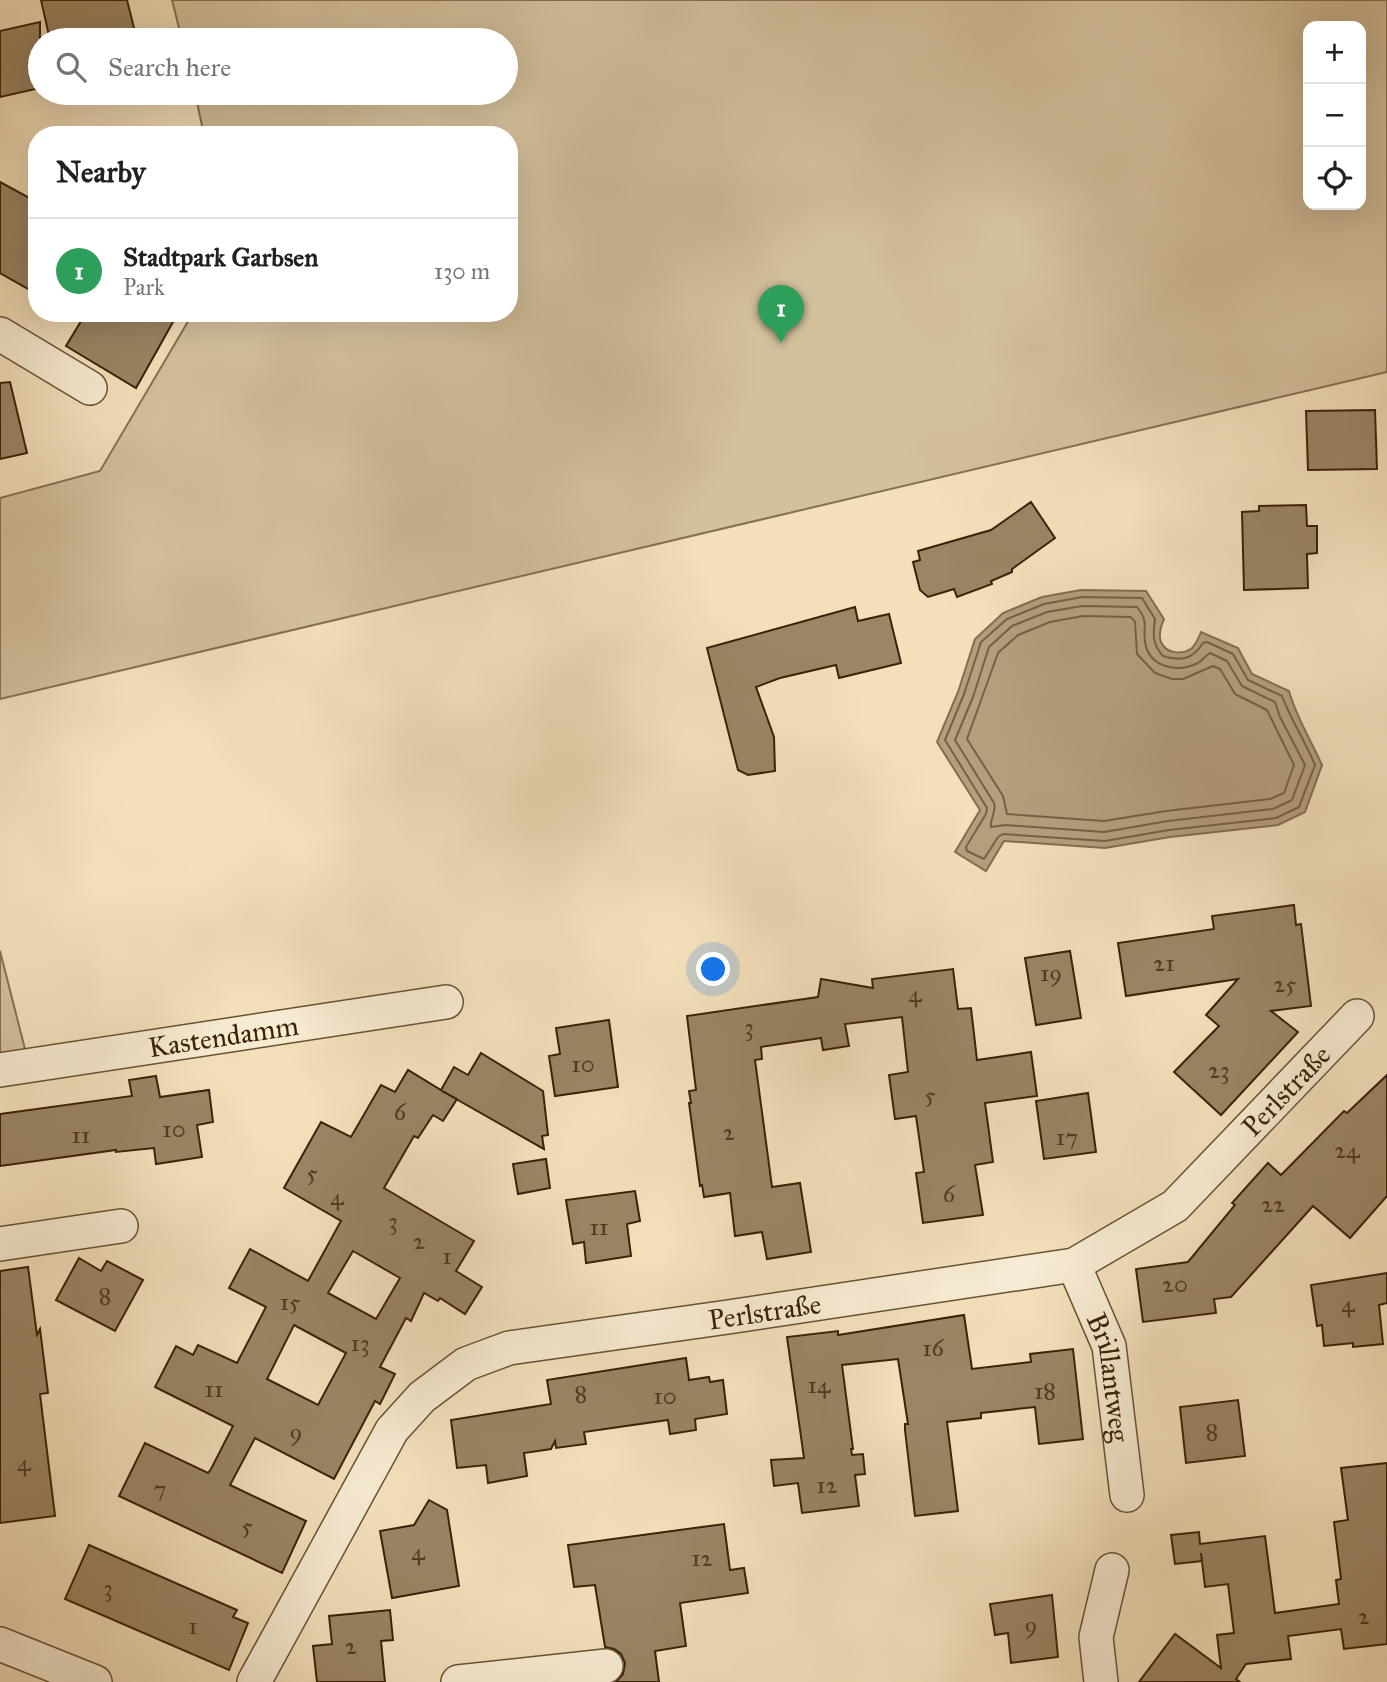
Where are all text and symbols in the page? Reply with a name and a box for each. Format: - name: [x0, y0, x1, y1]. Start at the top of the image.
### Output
- map controls: [1303, 21, 1366, 210]
- button: +: [1303, 21, 1366, 84]
- search box: [28, 28, 518, 105]
- icon: search: [52, 48, 90, 86]
- text: Search here: [108, 51, 231, 83]
- button: −: [1303, 84, 1366, 147]
- button: locate: [1303, 147, 1366, 210]
- text: Nearby: [56, 154, 146, 190]
- text: Stadtpark Garbsen: [123, 241, 318, 273]
- text: 1: [74, 257, 84, 285]
- text: 130 m: [434, 257, 490, 285]
- text: Park: [123, 273, 165, 301]
- pin: 1: [758, 285, 804, 343]
- house number: 21: [1153, 948, 1175, 978]
- your location: [696, 952, 730, 986]
- house number: 19: [1040, 958, 1062, 988]
- house number: 25: [1274, 969, 1296, 999]
- house number: 4: [908, 979, 922, 1009]
- street label: Kastendamm: [146, 1007, 301, 1065]
- house number: 3: [744, 1012, 754, 1042]
- street label: Perlstraße: [1234, 1037, 1338, 1143]
- house number: 10: [571, 1049, 595, 1079]
- house number: 23: [1208, 1055, 1230, 1085]
- house number: 5: [924, 1080, 936, 1110]
- house number: 6: [394, 1097, 407, 1127]
- house number: 10: [162, 1114, 186, 1144]
- house number: 2: [723, 1117, 735, 1147]
- house number: 11: [72, 1120, 90, 1150]
- house number: 17: [1056, 1122, 1078, 1152]
- house number: 24: [1334, 1135, 1360, 1165]
- house number: 5: [306, 1158, 318, 1188]
- house number: 6: [943, 1179, 956, 1209]
- house number: 4: [330, 1182, 344, 1212]
- house number: 22: [1261, 1189, 1285, 1219]
- house number: 3: [388, 1206, 398, 1236]
- house number: 11: [590, 1212, 608, 1242]
- house number: 2: [413, 1226, 425, 1256]
- house number: 1: [442, 1241, 452, 1271]
- house number: 20: [1162, 1269, 1188, 1299]
- house number: 8: [99, 1281, 111, 1311]
- street label: Perlstraße: [706, 1286, 823, 1337]
- house number: 15: [280, 1287, 300, 1317]
- house number: 4: [1341, 1289, 1355, 1319]
- street label: Brillantweg: [1079, 1307, 1138, 1445]
- house number: 13: [350, 1328, 370, 1358]
- house number: 16: [922, 1333, 945, 1363]
- house number: 14: [808, 1370, 831, 1400]
- house number: 11: [205, 1374, 223, 1404]
- house number: 18: [1034, 1376, 1056, 1406]
- house number: 8: [575, 1379, 587, 1409]
- house number: 10: [653, 1381, 677, 1411]
- house number: 9: [290, 1417, 302, 1447]
- house number: 8: [1206, 1417, 1218, 1447]
- house number: 4: [17, 1448, 31, 1478]
- house number: 12: [816, 1470, 838, 1500]
- house number: 7: [154, 1474, 166, 1504]
- house number: 5: [241, 1511, 253, 1541]
- house number: 4: [411, 1537, 425, 1567]
- house number: 12: [691, 1543, 713, 1573]
- house number: 3: [103, 1573, 113, 1603]
- house number: 2: [1358, 1601, 1370, 1631]
- house number: 9: [1025, 1610, 1037, 1640]
- house number: 1: [188, 1611, 198, 1641]
- house number: 2: [345, 1631, 357, 1661]

